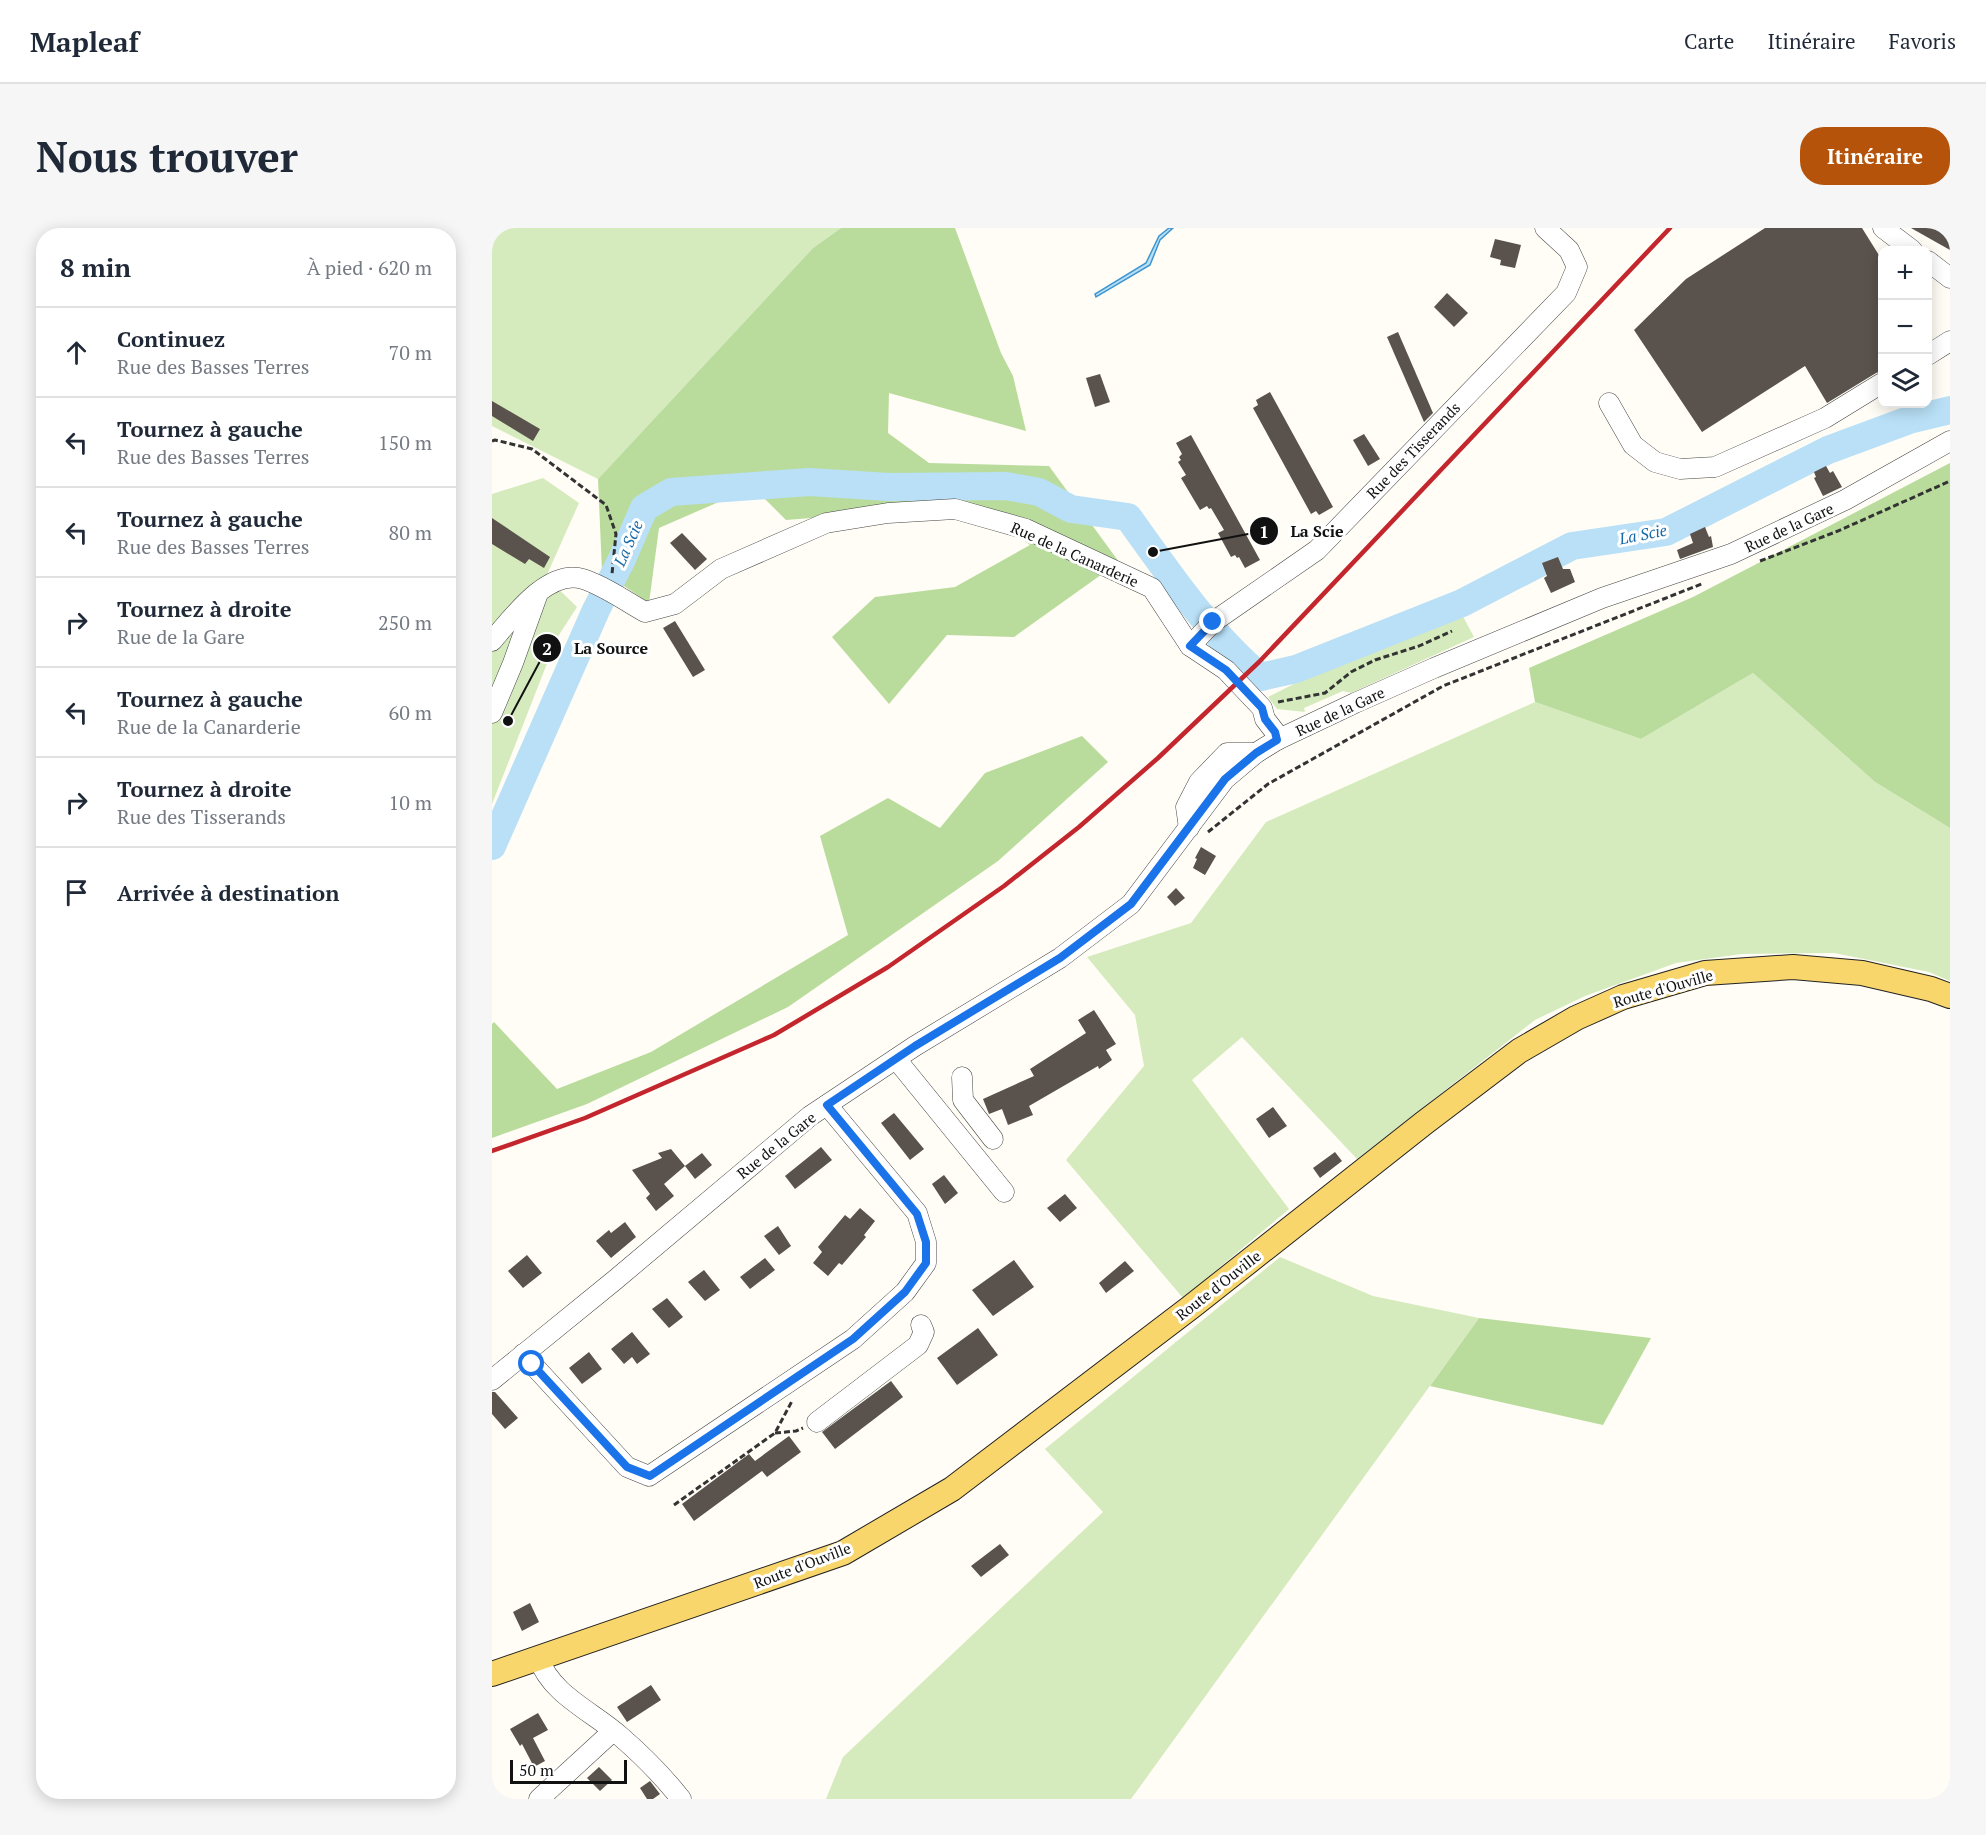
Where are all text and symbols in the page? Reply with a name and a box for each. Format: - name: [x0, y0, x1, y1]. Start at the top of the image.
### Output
- text: Mapleaf: [30, 23, 139, 60]
- text: Carte: [1684, 27, 1734, 55]
- text: Itinéraire: [1767, 27, 1856, 55]
- text: Favoris: [1889, 27, 1956, 55]
- button: Itinéraire: [1800, 127, 1950, 185]
- text: Nous trouver: [36, 128, 298, 184]
- map controls: [1878, 246, 1932, 408]
- button: +: [1878, 246, 1932, 300]
- text: 8 min: [60, 250, 131, 284]
- text: À pied · 620 m: [307, 254, 432, 281]
- button: −: [1878, 300, 1932, 354]
- text: Continuez: [117, 324, 225, 353]
- icon: ahead: [60, 336, 93, 369]
- text: 70 m: [389, 339, 432, 366]
- text: Rue des Basses Terres: [117, 353, 309, 380]
- button: layers: [1878, 354, 1932, 408]
- street label: Rue des Tisserands: [1362, 397, 1464, 503]
- text: Tournez à gauche: [117, 414, 303, 443]
- icon: left: [60, 426, 93, 459]
- text: 150 m: [378, 429, 432, 456]
- text: Rue des Basses Terres: [117, 443, 309, 470]
- street label: Rue de la Gare: [1741, 498, 1837, 556]
- text: Tournez à gauche: [117, 504, 303, 533]
- callout: La Scie: [1249, 514, 1356, 548]
- icon: left: [60, 516, 93, 549]
- water label: La Scie: [608, 517, 648, 570]
- street label: Rue de la Canarderie: [1008, 517, 1142, 591]
- text: 80 m: [389, 519, 432, 546]
- text: 1: [1259, 519, 1269, 543]
- water label: La Scie: [1616, 519, 1669, 550]
- text: La Scie: [1290, 520, 1344, 542]
- text: Rue des Basses Terres: [117, 533, 309, 560]
- text: Tournez à droite: [117, 594, 292, 623]
- icon: right: [60, 606, 93, 639]
- route end: [1199, 608, 1225, 634]
- text: 250 m: [378, 609, 432, 636]
- text: Rue de la Gare: [117, 623, 245, 650]
- callout: La Source: [532, 631, 660, 665]
- text: 2: [542, 636, 552, 660]
- text: La Source: [574, 637, 648, 659]
- street label: Rue de la Gare: [1292, 682, 1388, 740]
- text: Tournez à gauche: [117, 684, 303, 713]
- icon: left: [60, 696, 93, 729]
- text: 60 m: [389, 699, 432, 726]
- text: Rue de la Canarderie: [117, 713, 301, 740]
- text: Tournez à droite: [117, 774, 292, 803]
- icon: right: [60, 786, 93, 819]
- text: 10 m: [389, 789, 432, 816]
- text: Rue des Tisserands: [117, 803, 286, 830]
- icon: arrive: [60, 876, 93, 909]
- text: Arrivée à destination: [117, 878, 339, 907]
- street label: Route d'Ouville: [1611, 964, 1715, 1012]
- street label: Rue de la Gare: [732, 1107, 820, 1183]
- street label: Route d'Ouville: [1171, 1246, 1265, 1324]
- route start: [518, 1350, 544, 1376]
- street label: Route d'Ouville: [751, 1537, 853, 1593]
- scale bar: [510, 1757, 627, 1784]
- text: 50 m: [519, 1759, 554, 1781]

